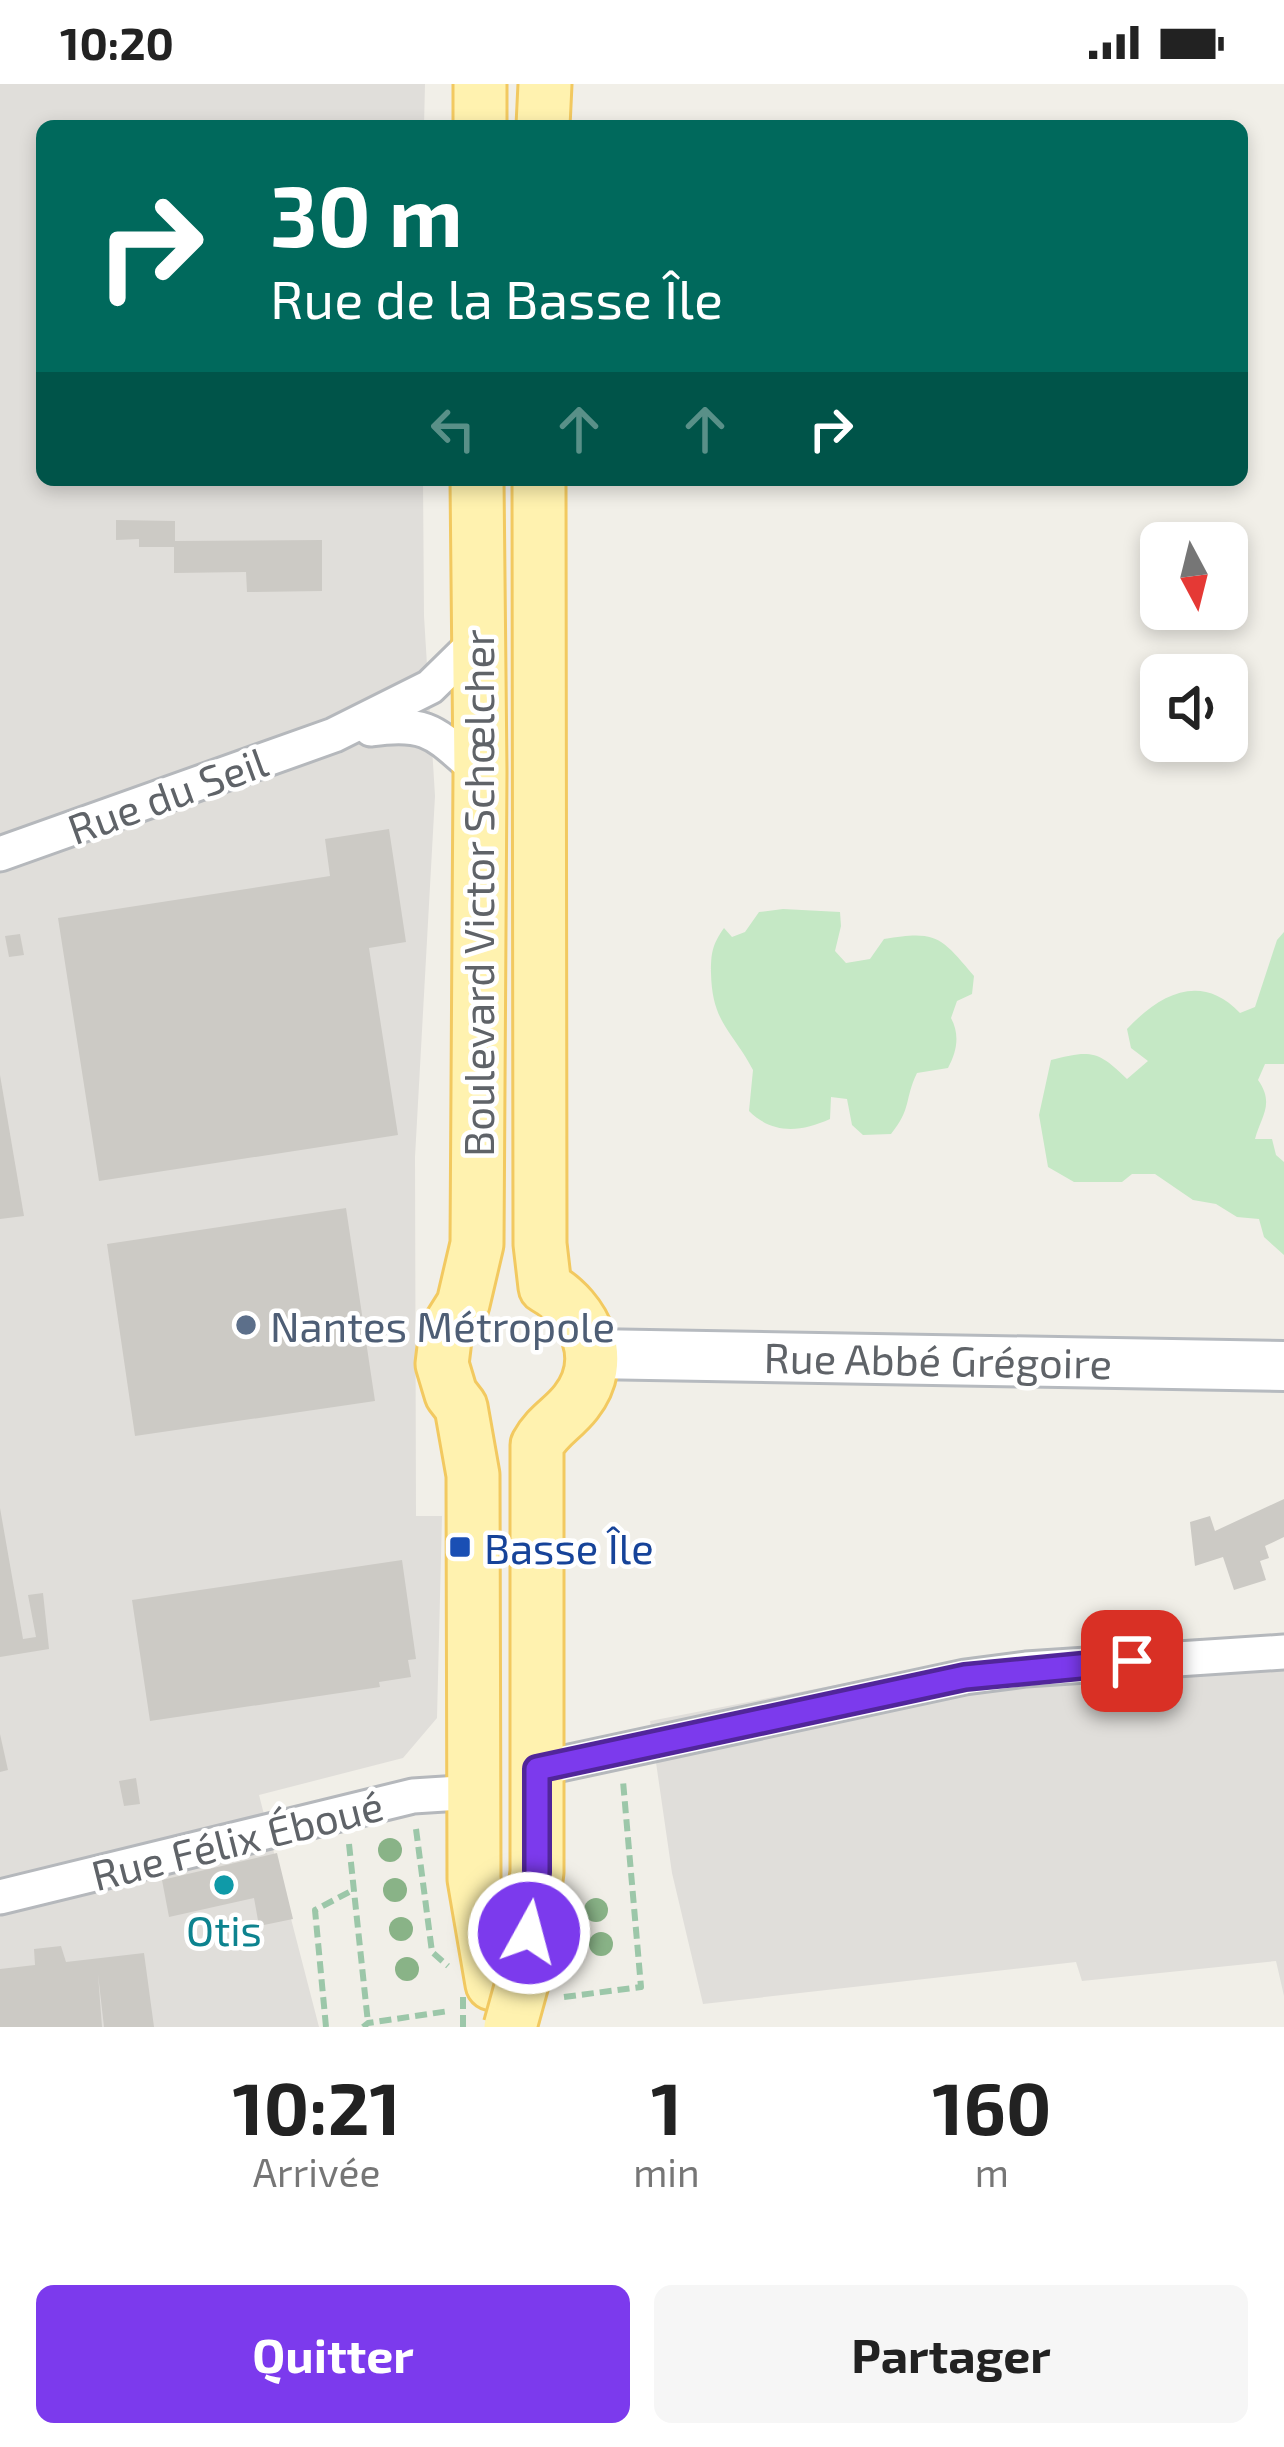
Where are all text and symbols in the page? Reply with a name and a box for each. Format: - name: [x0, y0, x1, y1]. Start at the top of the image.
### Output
- text: 10:20: [60, 15, 174, 69]
- text: 30 m: [270, 163, 463, 264]
- icon: right: [72, 168, 228, 324]
- text: Rue de la Basse Île: [270, 265, 723, 330]
- icon: left: [420, 396, 486, 462]
- icon: ahead: [546, 396, 612, 462]
- icon: ahead: [672, 396, 738, 462]
- icon: right: [798, 396, 864, 462]
- north arrow: [1140, 522, 1248, 630]
- map controls: [1140, 522, 1248, 762]
- street label: Boulevard Victor Schœlcher: [452, 629, 502, 1157]
- button: sound: [1140, 654, 1248, 762]
- street label: Rue du Seil: [61, 735, 274, 853]
- place label: Nantes Métropole: [270, 1300, 615, 1350]
- marker: Nantes Métropole: [233, 1312, 259, 1338]
- street label: Rue Abbé Grégoire: [763, 1331, 1113, 1387]
- place label: Basse Île: [484, 1522, 654, 1572]
- marker: Basse Île: [447, 1534, 473, 1560]
- pin: [1081, 1610, 1183, 1712]
- icon: arrive: [1099, 1628, 1165, 1694]
- street label: Rue Félix Éboué: [86, 1779, 388, 1899]
- position arrow: [466, 1870, 592, 1996]
- marker: Otis: [211, 1872, 237, 1898]
- place label: Otis: [186, 1904, 262, 1954]
- text: 10:21: [233, 2063, 401, 2149]
- text: 1: [651, 2063, 682, 2149]
- text: 160: [932, 2063, 1051, 2149]
- text: Arrivée: [253, 2148, 380, 2195]
- text: min: [633, 2148, 700, 2195]
- text: m: [975, 2148, 1009, 2195]
- button: Quitter: [36, 2285, 630, 2423]
- button: Partager: [654, 2285, 1248, 2423]

